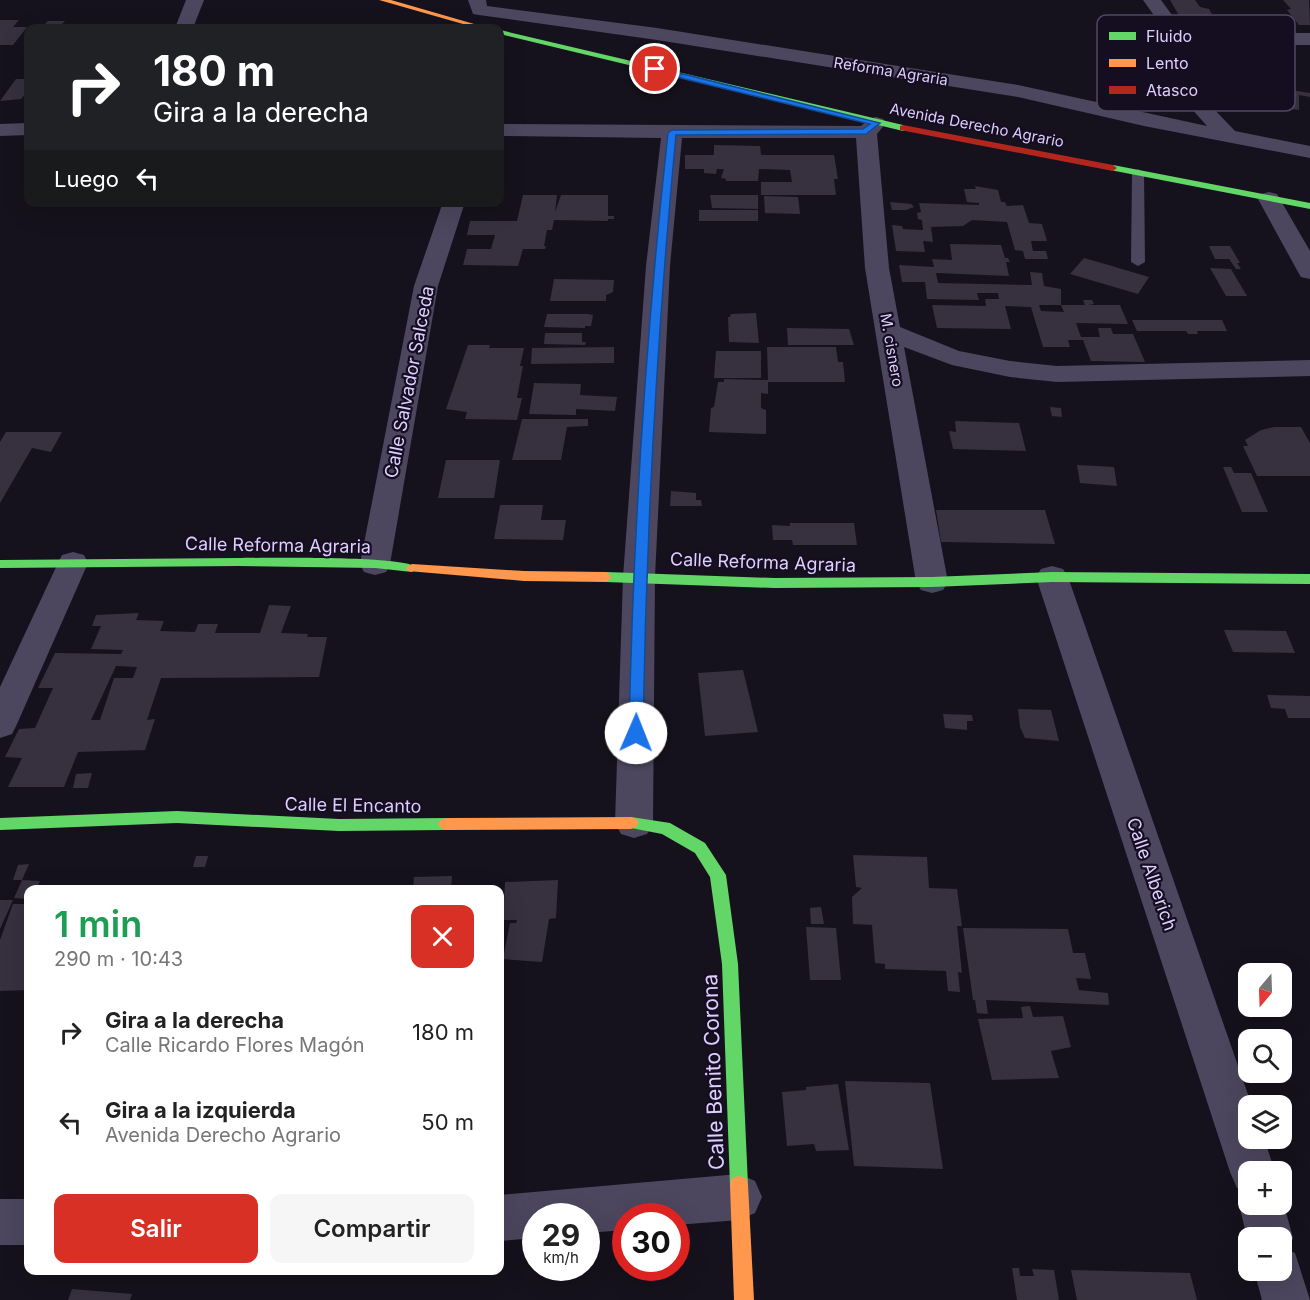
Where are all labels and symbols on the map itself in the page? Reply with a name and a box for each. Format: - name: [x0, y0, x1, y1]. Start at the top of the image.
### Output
- legend: [1097, 15, 1295, 111]
- text: Fluido: [1146, 26, 1192, 46]
- pin: [629, 43, 680, 94]
- street label: Reforma Agraria: [832, 53, 950, 89]
- text: Lento: [1146, 53, 1189, 73]
- text: Atasco: [1146, 80, 1198, 100]
- street label: Avenida Derecho Agrario: [888, 99, 1066, 151]
- street label: Calle Salvador Salceda: [380, 284, 438, 480]
- street label: M. cisnero: [876, 312, 908, 388]
- street label: Calle Reforma Agraria: [185, 533, 371, 557]
- street label: Calle Reforma Agraria: [670, 548, 856, 576]
- position arrow: [604, 701, 668, 765]
- street label: Calle El Encanto: [284, 793, 422, 817]
- street label: Calle Alberich: [1123, 815, 1181, 933]
- north arrow: [1238, 963, 1292, 1017]
- street label: Calle Benito Corona: [697, 973, 729, 1171]
- speed limit sign: 30: [612, 1203, 690, 1281]

